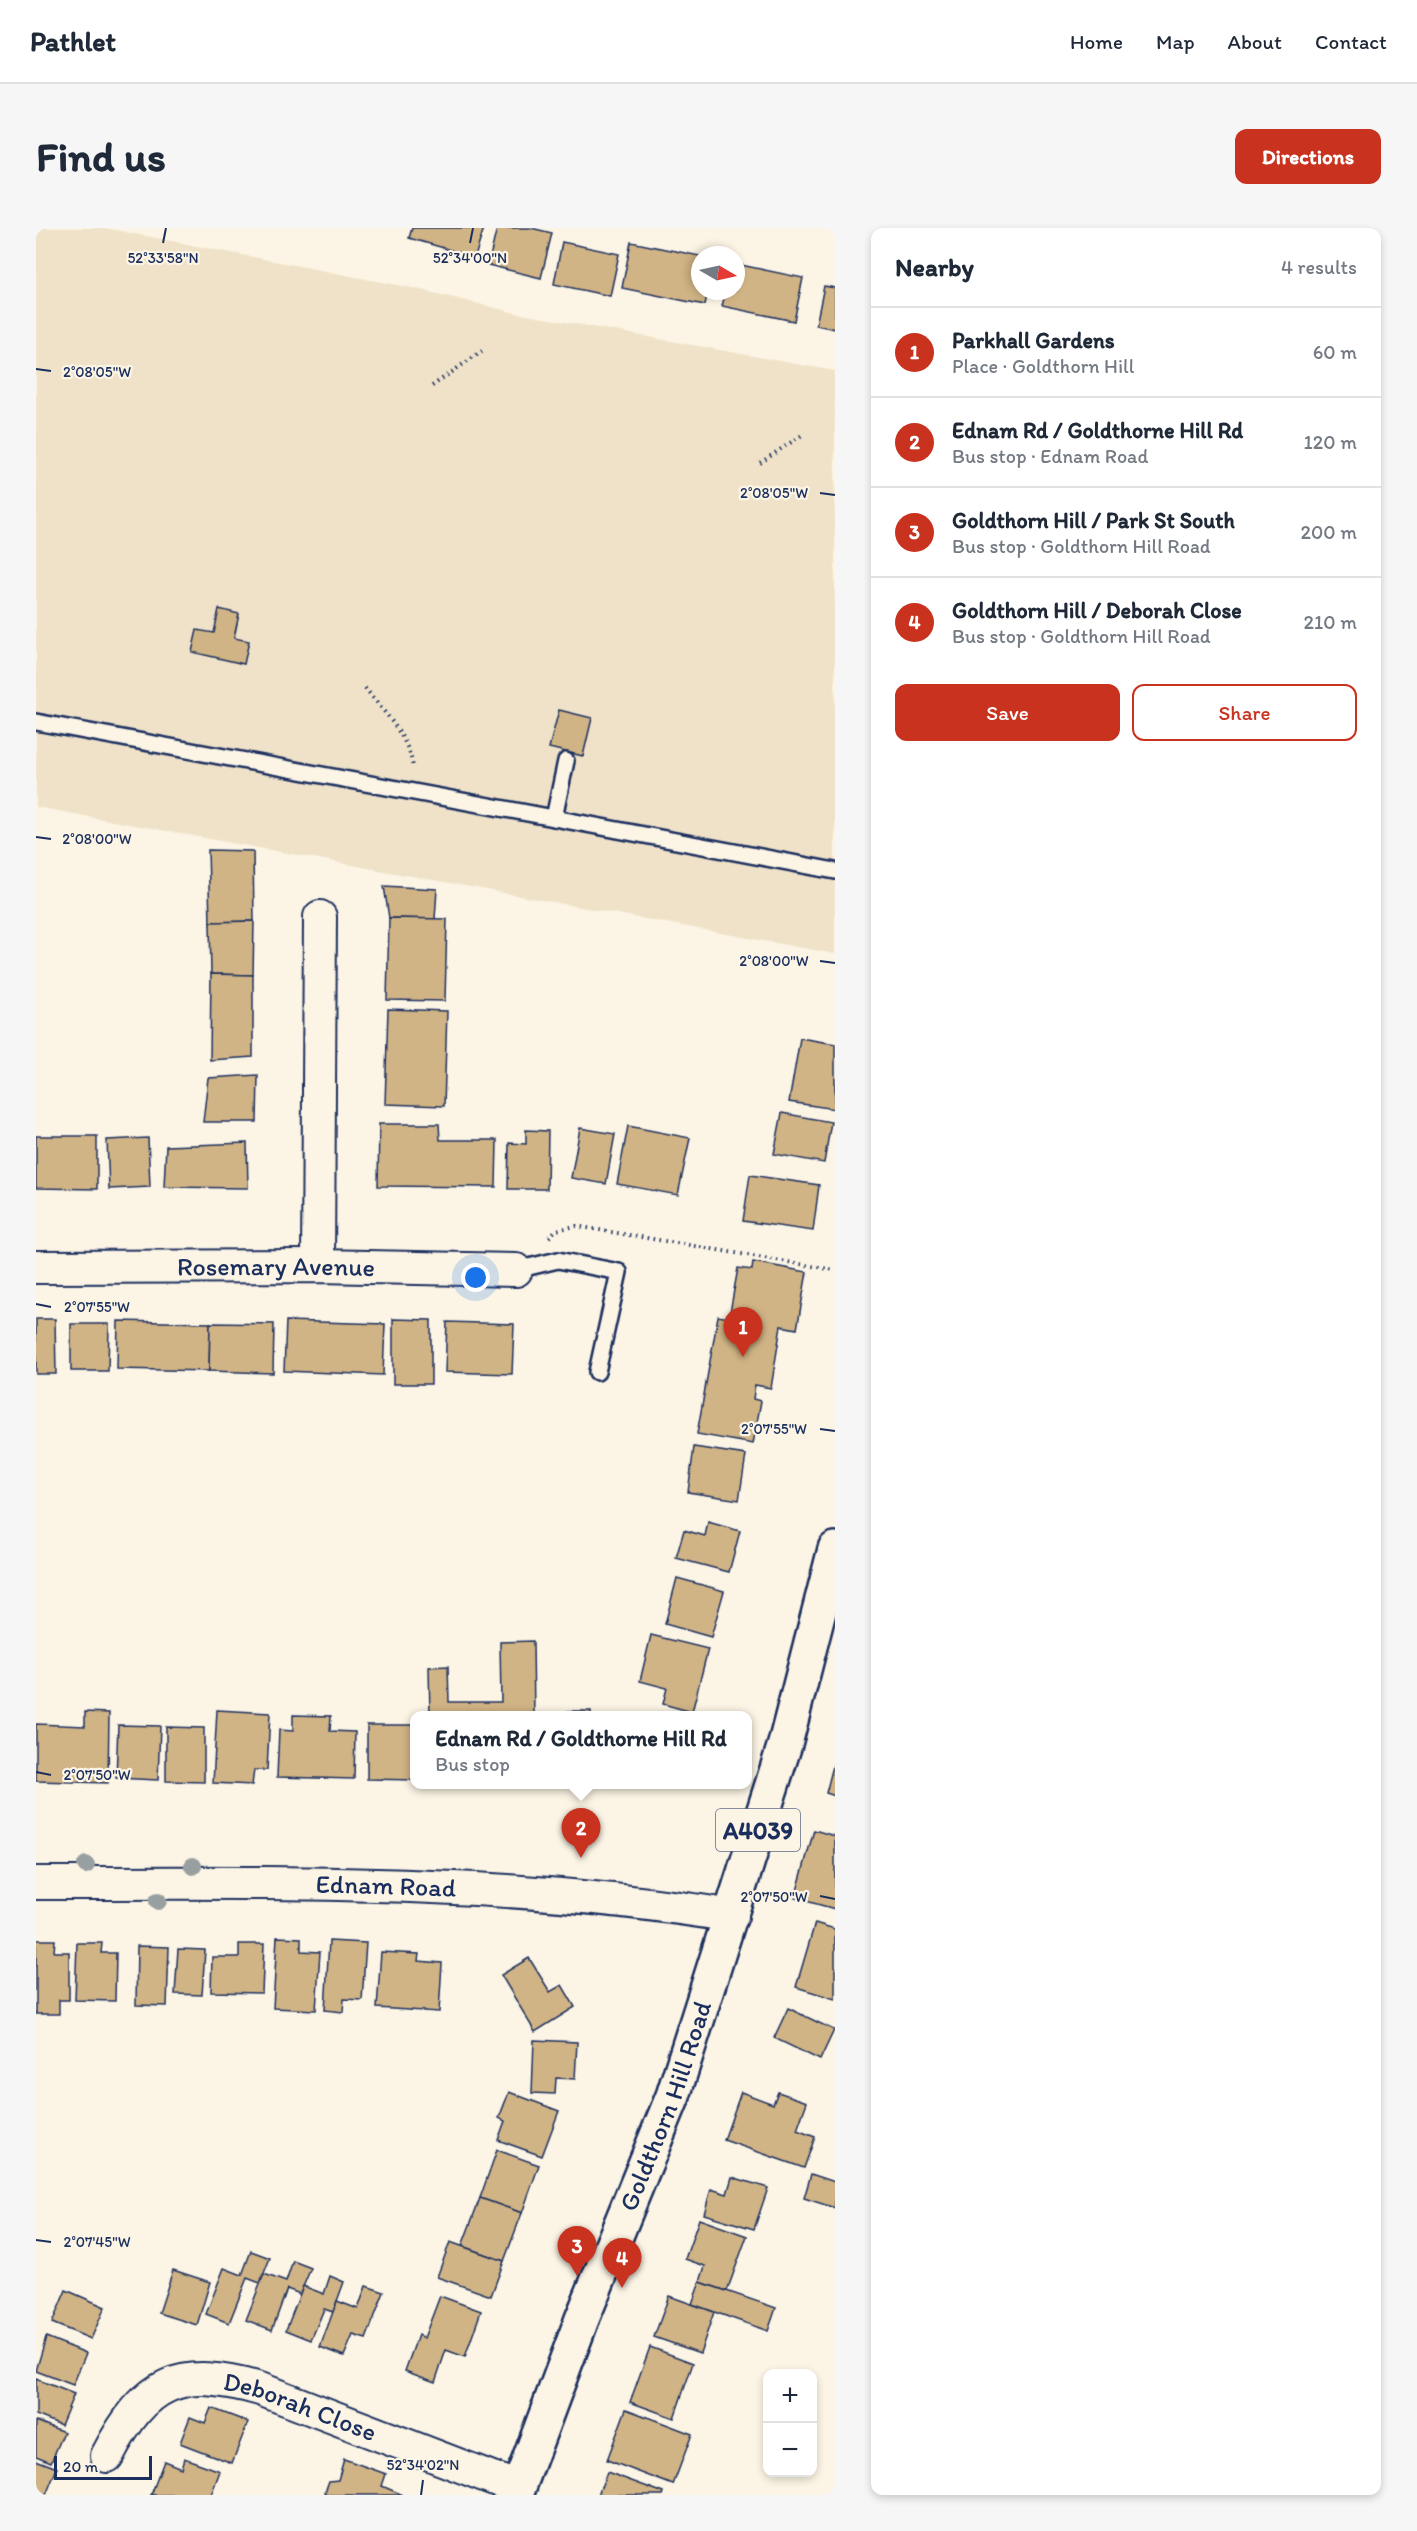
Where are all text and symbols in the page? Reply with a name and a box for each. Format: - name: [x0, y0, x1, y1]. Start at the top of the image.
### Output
- text: Pathlet: [30, 24, 116, 58]
- text: Home: [1070, 29, 1123, 54]
- text: Map: [1156, 29, 1195, 54]
- text: About: [1228, 29, 1282, 54]
- text: Contact: [1315, 29, 1387, 54]
- button: Directions: [1235, 129, 1381, 184]
- text: Find us: [36, 131, 166, 182]
- north arrow: [691, 246, 745, 300]
- text: 52°33'58"N: [127, 249, 199, 267]
- text: 52°34'00"N: [433, 249, 507, 267]
- text: Nearby: [895, 251, 974, 283]
- text: 4 results: [1281, 255, 1357, 279]
- text: Parkhall Gardens: [952, 327, 1115, 354]
- text: 1: [910, 340, 919, 364]
- text: 60 m: [1313, 340, 1357, 364]
- text: Place · Goldthorn Hill: [952, 354, 1134, 378]
- text: 2°08'05"W: [63, 363, 131, 381]
- text: Ednam Rd / Goldthorne Hill Rd: [952, 417, 1243, 444]
- text: 2: [909, 430, 920, 454]
- text: 120 m: [1304, 430, 1357, 454]
- text: Bus stop · Ednam Road: [952, 444, 1149, 468]
- text: 2°08'05"W: [740, 484, 808, 502]
- text: Goldthorn Hill / Park St South: [952, 507, 1235, 534]
- text: 3: [909, 520, 920, 544]
- text: 200 m: [1301, 520, 1357, 544]
- text: Bus stop · Goldthorn Hill Road: [952, 534, 1211, 558]
- text: Goldthorn Hill / Deborah Close: [952, 597, 1242, 624]
- text: 4: [908, 610, 921, 634]
- text: 210 m: [1304, 610, 1357, 634]
- text: Bus stop · Goldthorn Hill Road: [952, 624, 1211, 648]
- button: Save: [895, 684, 1120, 741]
- button: Share: [1132, 684, 1357, 741]
- text: 2°08'00"W: [62, 830, 132, 848]
- text: 2°08'00"W: [739, 952, 809, 970]
- street label: Rosemary Avenue: [177, 1250, 375, 1283]
- your location: [461, 1263, 490, 1292]
- text: 2°07'55"W: [64, 1298, 130, 1316]
- pin: 1: [724, 1308, 762, 1357]
- text: 2°07'55"W: [741, 1420, 807, 1438]
- popup: [410, 1711, 752, 1789]
- text: Ednam Rd / Goldthorne Hill Rd: [435, 1725, 727, 1752]
- text: Bus stop: [435, 1752, 510, 1776]
- text: 2°07'50"W: [63, 1766, 131, 1784]
- pin: 2: [562, 1808, 600, 1858]
- road number: A4039: [716, 1809, 800, 1851]
- street label: Ednam Road: [315, 1868, 458, 1904]
- text: 2°07'50"W: [740, 1888, 808, 1906]
- street label: Goldthorn Hill Road: [612, 1997, 718, 2216]
- pin: 3: [558, 2226, 596, 2276]
- text: 2°07'45"W: [64, 2233, 131, 2251]
- pin: 4: [602, 2238, 642, 2288]
- street label: Deborah Close: [221, 2365, 381, 2448]
- map controls: [763, 2369, 817, 2477]
- button: +: [763, 2369, 817, 2423]
- button: −: [763, 2423, 817, 2477]
- scale bar: [54, 2453, 152, 2480]
- text: 52°34'02"N: [387, 2456, 459, 2474]
- text: 20 m: [63, 2457, 98, 2476]

